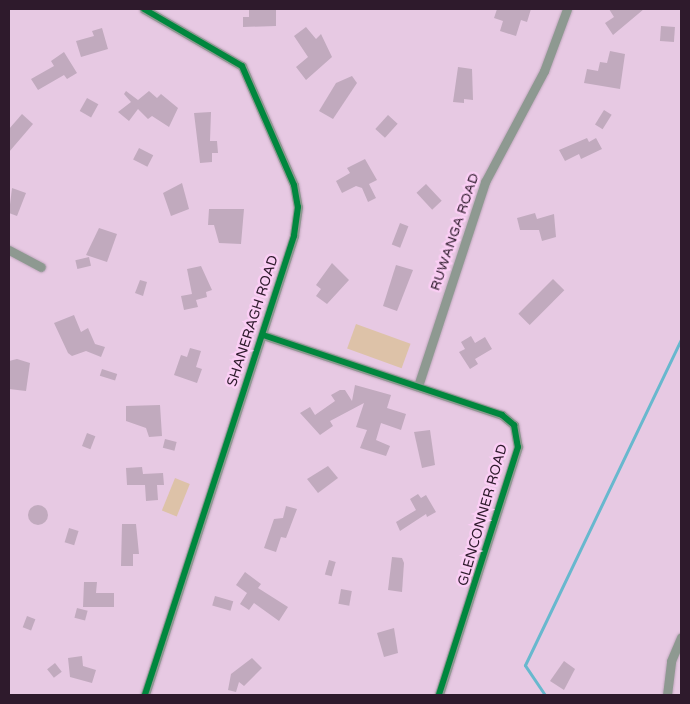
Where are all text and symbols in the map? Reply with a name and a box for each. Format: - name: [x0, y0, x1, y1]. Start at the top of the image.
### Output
- street label: RUWANGA ROAD: [427, 171, 483, 293]
- street label: SHANERAGH ROAD: [224, 253, 282, 389]
- street label: GLENCONNER ROAD: [455, 442, 511, 588]

